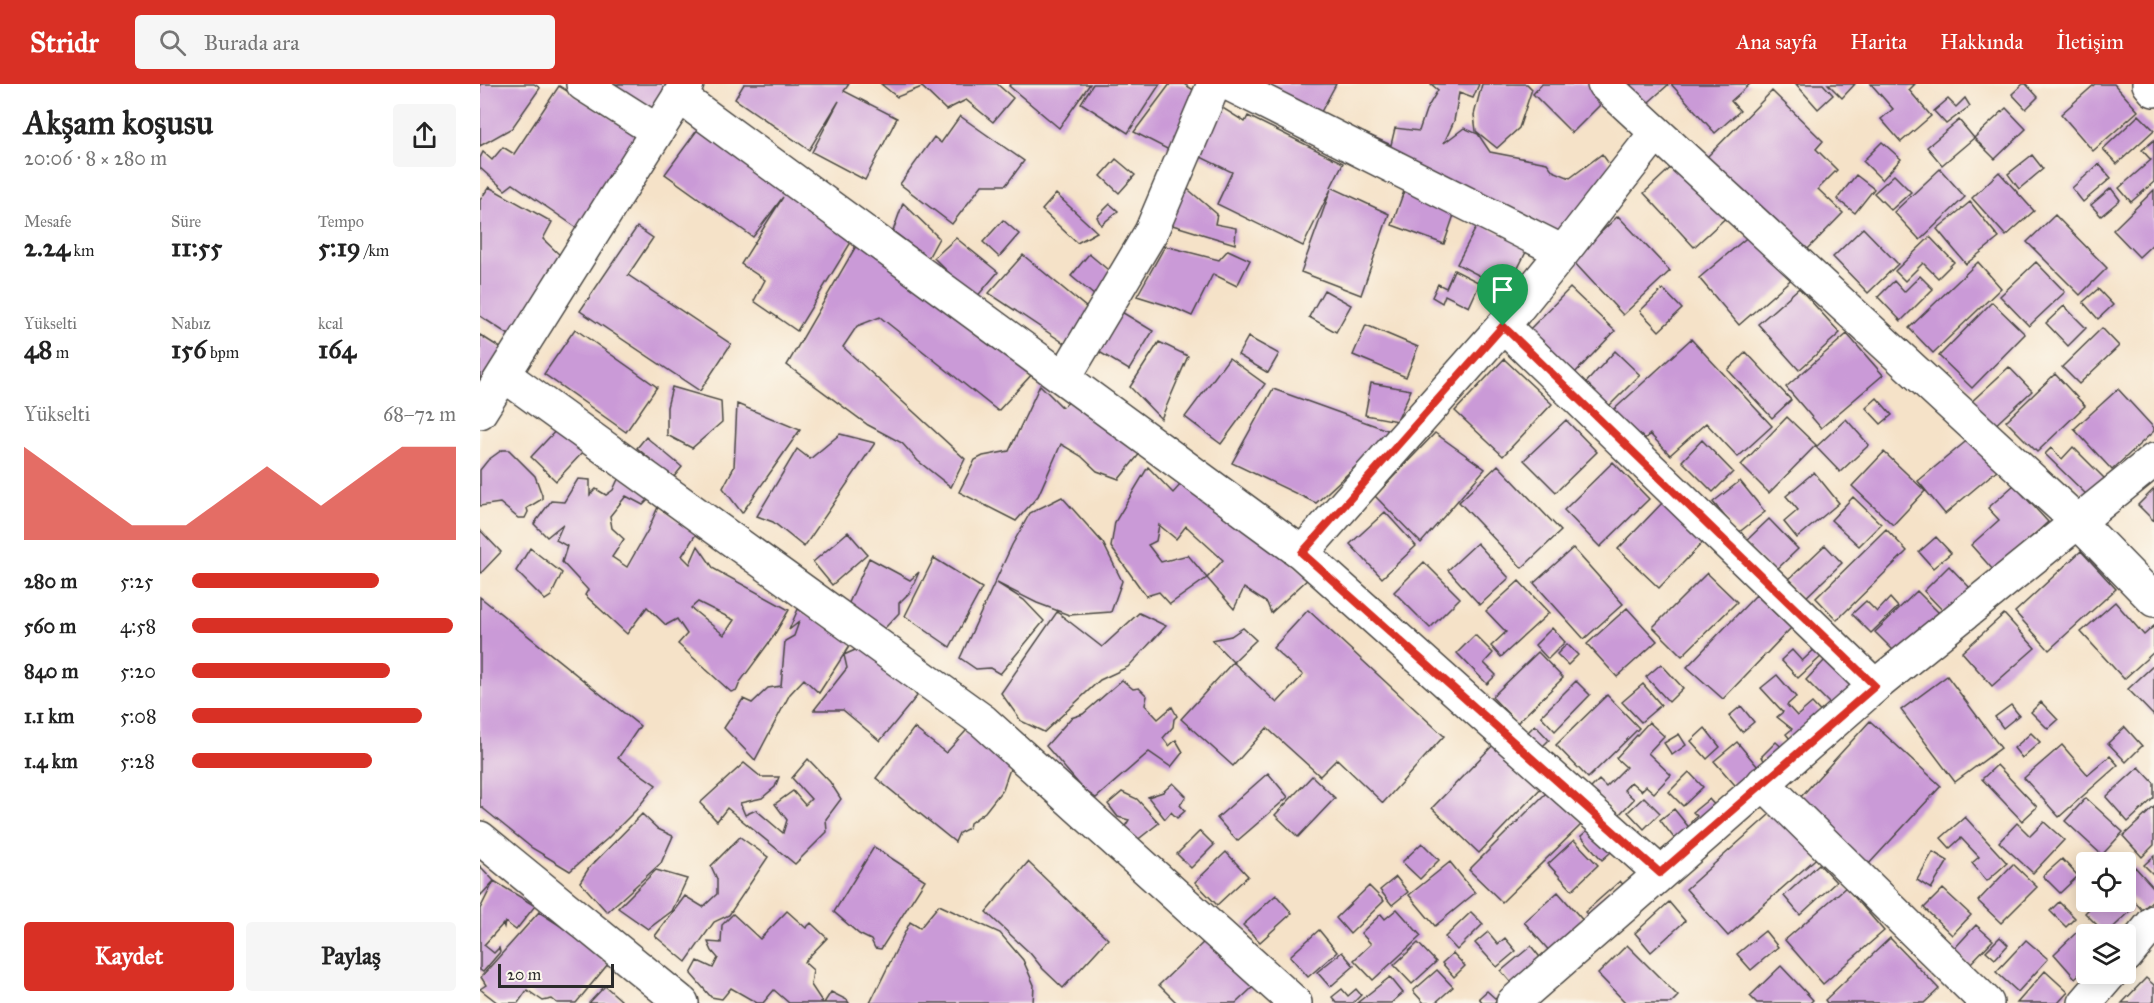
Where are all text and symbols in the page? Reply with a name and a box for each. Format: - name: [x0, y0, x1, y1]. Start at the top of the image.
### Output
- search box: [135, 15, 555, 69]
- text: Stridr: [30, 25, 99, 60]
- icon: search: [156, 26, 189, 59]
- text: Burada ara: [204, 29, 300, 56]
- text: Ana sayfa: [1736, 29, 1817, 55]
- text: Harita: [1850, 29, 1907, 55]
- text: Hakkında: [1940, 29, 2023, 55]
- text: İletişim: [2056, 29, 2124, 55]
- text: Akşam koşusu: [24, 103, 213, 143]
- button: share: [393, 104, 456, 167]
- text: 20:06 · 8 × 280 m: [24, 146, 167, 170]
- text: Mesafe: [24, 212, 72, 231]
- text: Süre: [171, 212, 201, 231]
- text: Tempo: [318, 212, 364, 231]
- text: 2.24: [24, 231, 70, 263]
- text: 11:55: [171, 231, 222, 263]
- text: 5:19: [318, 231, 361, 263]
- text: km: [70, 241, 94, 260]
- text: /km: [361, 241, 389, 260]
- pin: [1477, 264, 1528, 326]
- icon: arrive: [1486, 273, 1519, 306]
- text: Yükselti: [24, 314, 77, 333]
- text: Nabız: [171, 314, 211, 333]
- text: kcal: [318, 314, 343, 333]
- text: 48: [24, 333, 52, 365]
- text: 156: [171, 333, 207, 365]
- text: 164: [318, 333, 356, 365]
- text: m: [52, 343, 69, 362]
- text: bpm: [207, 343, 239, 362]
- text: Yükselti: [24, 402, 90, 426]
- text: 68–72 m: [383, 402, 456, 426]
- text: 280 m: [24, 569, 77, 593]
- text: 5:25: [120, 569, 153, 593]
- text: 560 m: [24, 614, 76, 638]
- text: 4:58: [120, 614, 156, 638]
- text: 840 m: [24, 659, 79, 683]
- text: 5:20: [120, 659, 156, 683]
- text: 1.1 km: [24, 704, 74, 728]
- text: 5:08: [120, 704, 157, 728]
- text: 1.4 km: [24, 749, 78, 773]
- text: 5:28: [120, 749, 155, 773]
- map controls: [2076, 852, 2136, 984]
- button: locate: [2076, 852, 2136, 912]
- button: Kaydet: [24, 922, 234, 991]
- button: Paylaş: [246, 922, 456, 991]
- button: layers: [2076, 924, 2136, 984]
- scale bar: [498, 961, 614, 988]
- text: 20 m: [507, 965, 541, 984]

